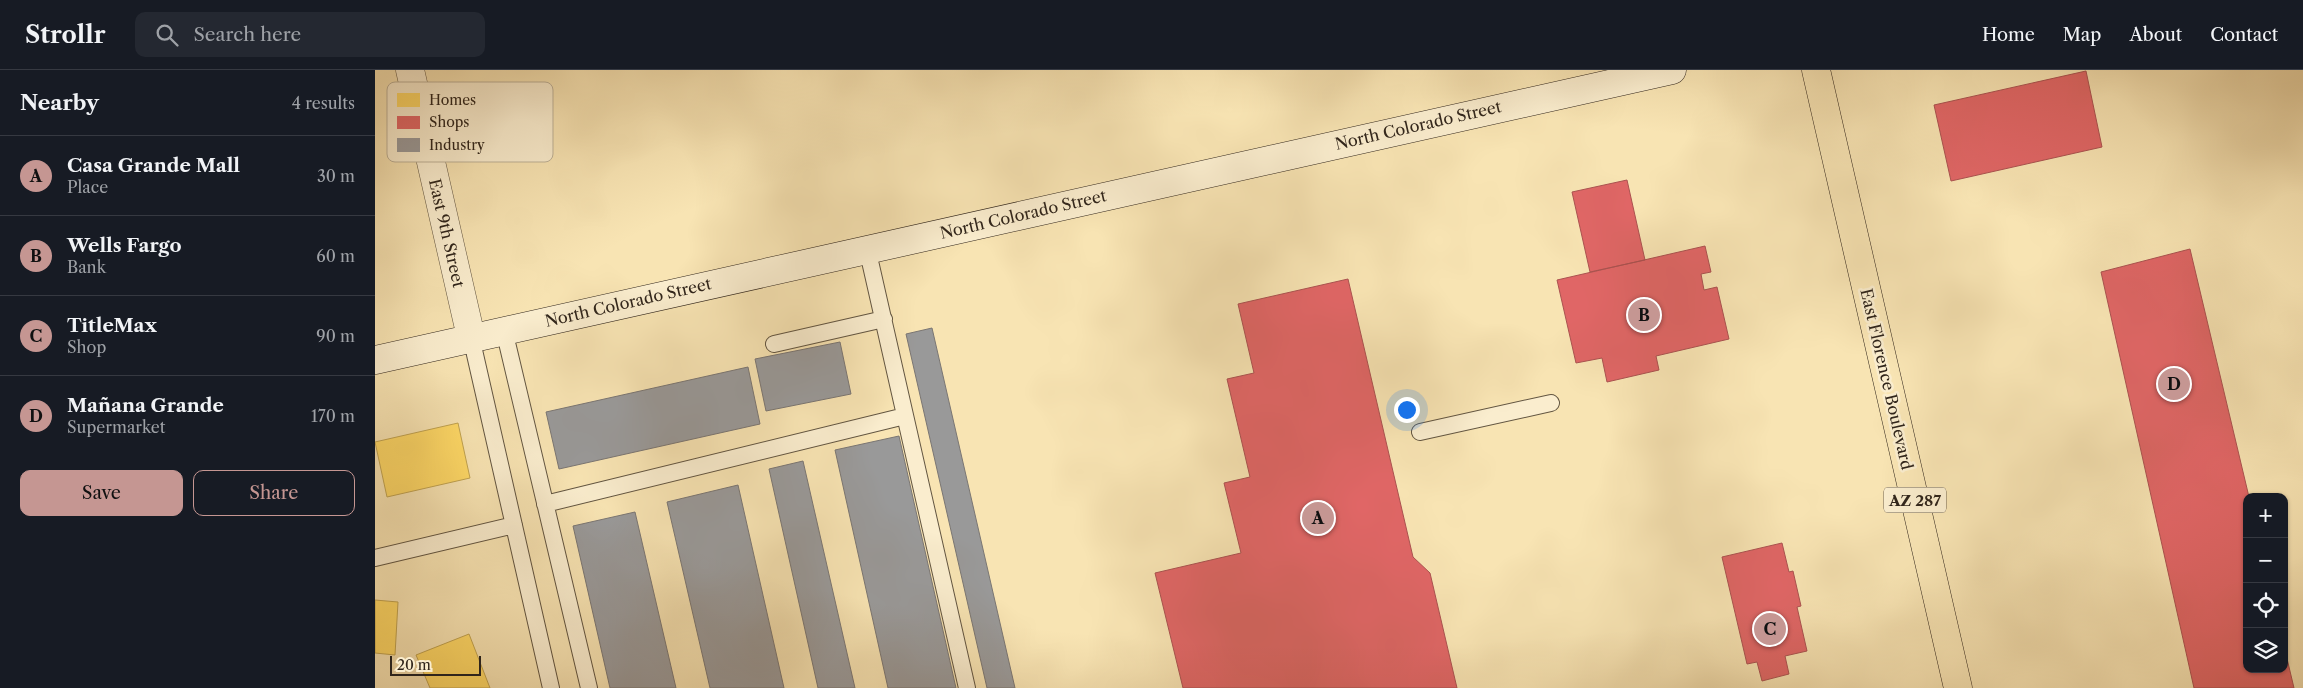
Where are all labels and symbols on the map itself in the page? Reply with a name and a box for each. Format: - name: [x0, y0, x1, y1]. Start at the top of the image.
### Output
- legend: [387, 82, 553, 162]
- text: Homes: [429, 91, 476, 109]
- street label: North Colorado Street: [1333, 96, 1504, 154]
- text: Shops: [429, 113, 469, 131]
- text: Industry: [429, 136, 485, 154]
- street label: East 9th Street: [425, 177, 469, 290]
- street label: North Colorado Street: [938, 185, 1109, 243]
- street label: North Colorado Street: [543, 273, 714, 331]
- street label: East Florence Boulevard: [1856, 286, 1918, 472]
- pin: B: [1628, 296, 1660, 334]
- pin: D: [2158, 365, 2190, 403]
- your location: [1394, 397, 1420, 423]
- road number: AZ 287: [1884, 488, 1946, 512]
- pin: A: [1302, 499, 1334, 537]
- pin: C: [1754, 610, 1786, 648]
- scale bar: [390, 653, 481, 676]

